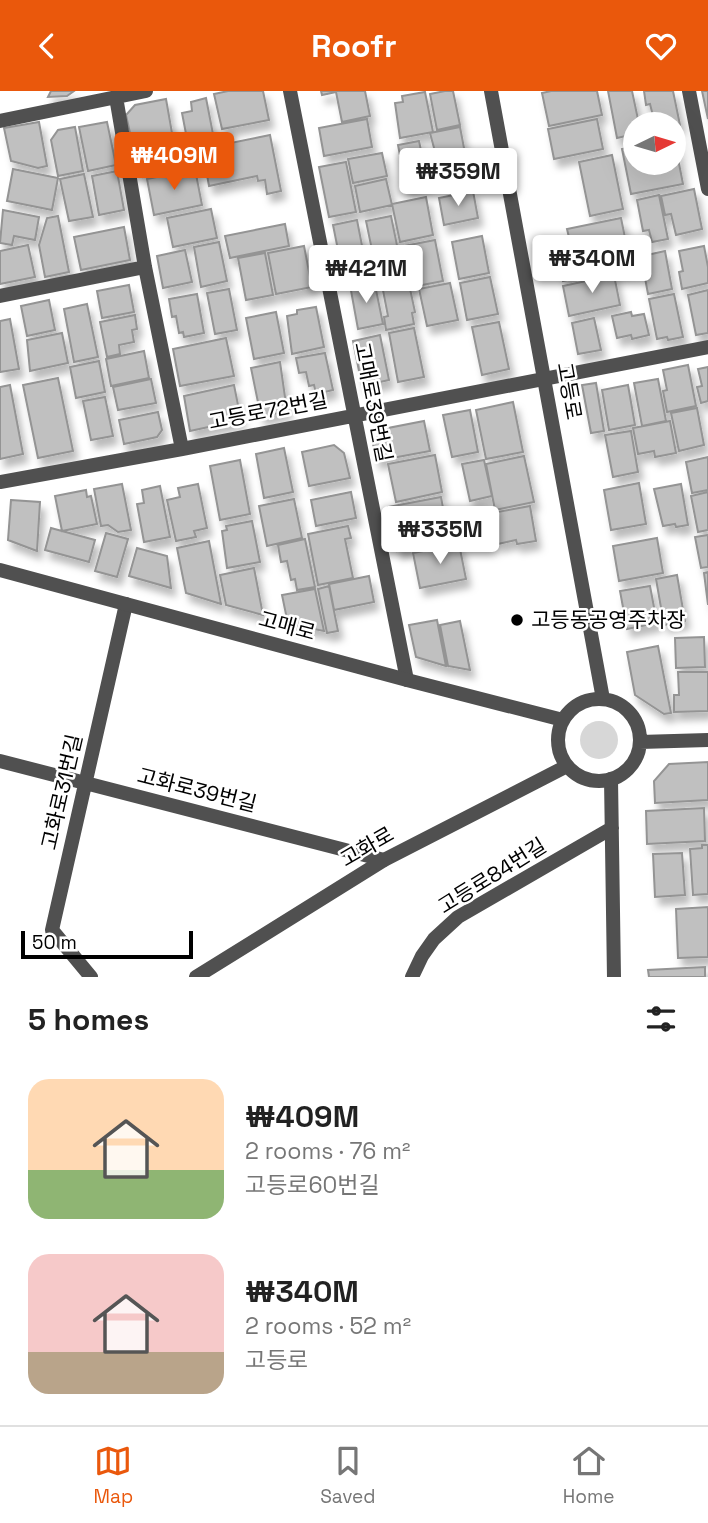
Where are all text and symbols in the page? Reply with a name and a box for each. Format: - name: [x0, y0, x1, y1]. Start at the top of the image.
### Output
- text: Roofr: [311, 26, 397, 66]
- icon: back: [28, 27, 66, 65]
- icon: heart: [642, 27, 680, 65]
- north arrow: [623, 112, 686, 175]
- map controls: [623, 112, 686, 175]
- pin: ₩409M: [125, 133, 223, 192]
- text: ₩409M: [130, 140, 218, 170]
- pin: ₩359M: [409, 149, 507, 208]
- text: ₩359M: [415, 156, 501, 186]
- pin: ₩340M: [543, 235, 641, 295]
- text: ₩340M: [548, 243, 636, 273]
- pin: ₩421M: [317, 245, 415, 305]
- text: ₩421M: [325, 253, 407, 283]
- street label: 고매로39번길: [349, 339, 398, 464]
- street label: 고등로: [551, 360, 588, 422]
- street label: 고등로72번길: [206, 386, 330, 435]
- pin: ₩335M: [391, 507, 489, 566]
- text: ₩335M: [397, 514, 483, 544]
- street label: 고매로: [256, 605, 319, 646]
- place label: 고등동공영주차장: [531, 606, 686, 633]
- marker: 고등동공영주차장: [509, 612, 525, 628]
- street label: 고화로31번길: [35, 731, 88, 852]
- street label: 고화로39번길: [135, 762, 260, 817]
- street label: 고화로: [335, 820, 399, 873]
- street label: 고등로84번길: [433, 832, 551, 920]
- scale bar: [21, 928, 192, 960]
- text: 50 m: [32, 930, 77, 955]
- text: 5 homes: [28, 1000, 149, 1039]
- icon: filters: [642, 1000, 680, 1038]
- text: ₩409M: [245, 1097, 359, 1136]
- icon: home: [84, 1107, 168, 1191]
- text: 2 rooms · 76 m²: [245, 1136, 410, 1166]
- text: 고등로60번길: [245, 1170, 380, 1200]
- text: ₩340M: [245, 1272, 359, 1311]
- icon: home: [84, 1282, 168, 1366]
- text: 2 rooms · 52 m²: [245, 1311, 411, 1341]
- text: 고등로: [245, 1345, 308, 1375]
- tab: Map: [94, 1442, 133, 1509]
- tab: Saved: [320, 1442, 376, 1509]
- tab: Home: [563, 1442, 614, 1509]

